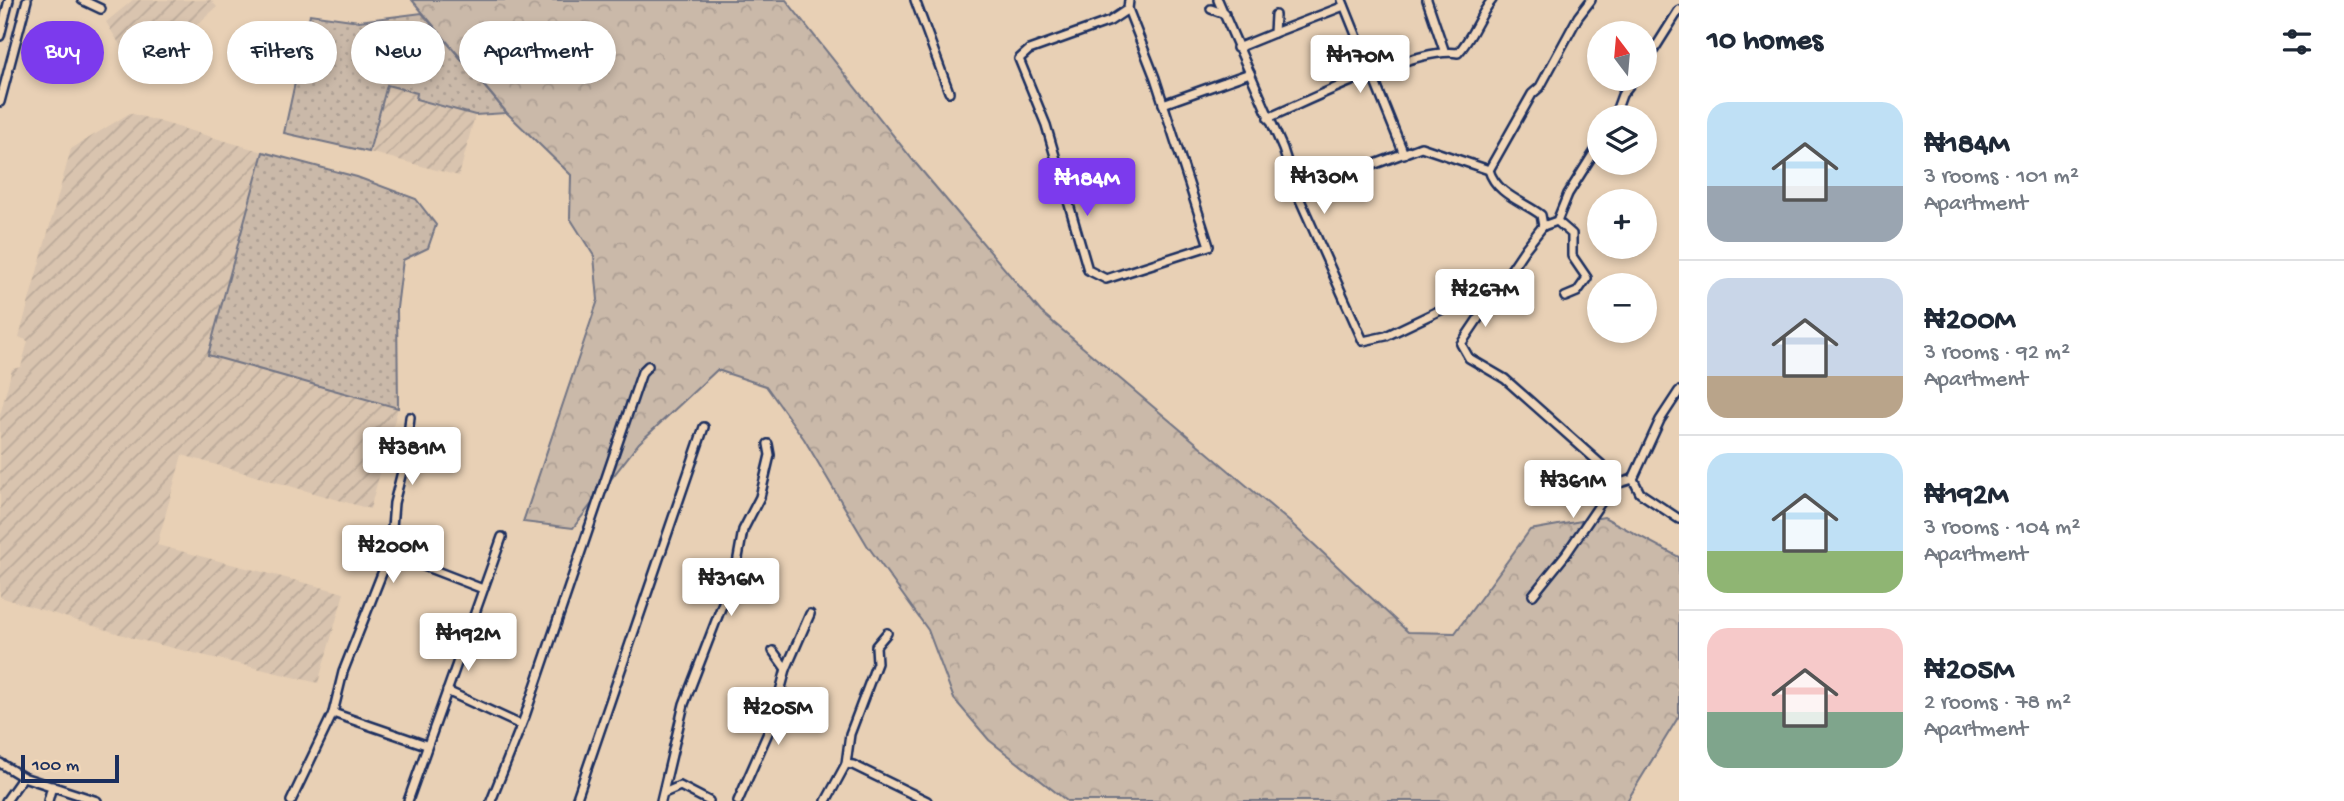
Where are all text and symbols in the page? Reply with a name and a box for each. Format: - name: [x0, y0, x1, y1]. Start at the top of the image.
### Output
- chip: Buy: [21, 21, 104, 84]
- chip: Rent: [118, 21, 213, 84]
- chip: Filters: [227, 21, 337, 84]
- chip: New: [351, 21, 445, 84]
- chip: Apartment: [459, 21, 616, 84]
- north arrow: [1587, 21, 1657, 91]
- map controls: [1587, 21, 1657, 343]
- icon: filters: [2278, 23, 2316, 61]
- text: 10 homes: [1707, 25, 1823, 60]
- pin: ₦170M: [1311, 36, 1409, 95]
- text: ₦170M: [1327, 44, 1393, 71]
- button: layers: [1587, 105, 1657, 175]
- text: ₦184M: [1924, 129, 2009, 164]
- icon: home: [1763, 130, 1847, 214]
- pin: ₦130M: [1275, 156, 1373, 216]
- pin: ₦184M: [1038, 158, 1136, 218]
- text: 3 rooms · 101 m²: [1924, 164, 2079, 191]
- text: ₦130M: [1291, 165, 1357, 192]
- text: ₦184M: [1054, 167, 1120, 194]
- button: +: [1587, 189, 1657, 259]
- text: Apartment: [1924, 191, 2028, 218]
- pin: ₦267M: [1436, 270, 1534, 329]
- button: −: [1587, 273, 1657, 343]
- text: ₦267M: [1451, 278, 1519, 305]
- text: ₦200M: [1924, 305, 2015, 340]
- icon: home: [1763, 306, 1847, 390]
- text: 3 rooms · 92 m²: [1924, 340, 2070, 367]
- text: Apartment: [1924, 367, 2028, 394]
- pin: ₦381M: [363, 428, 461, 487]
- text: ₦381M: [379, 436, 445, 463]
- pin: ₦361M: [1524, 461, 1622, 520]
- text: ₦361M: [1540, 469, 1606, 496]
- text: ₦192M: [1924, 480, 2008, 515]
- icon: home: [1763, 481, 1847, 565]
- text: 3 rooms · 104 m²: [1924, 515, 2080, 542]
- pin: ₦200M: [344, 526, 442, 585]
- text: ₦200M: [358, 534, 428, 561]
- text: Apartment: [1924, 542, 2028, 569]
- pin: ₦316M: [682, 558, 780, 618]
- text: ₦316M: [698, 567, 764, 594]
- pin: ₦192M: [419, 614, 517, 673]
- text: ₦192M: [436, 622, 500, 649]
- text: ₦205M: [1924, 655, 2014, 690]
- icon: home: [1763, 656, 1847, 740]
- pin: ₦205M: [729, 688, 827, 747]
- text: 2 rooms · 78 m²: [1924, 690, 2071, 717]
- text: ₦205M: [744, 696, 813, 723]
- text: Apartment: [1924, 717, 2028, 744]
- scale bar: [21, 752, 119, 784]
- text: 100 m: [32, 755, 79, 778]

